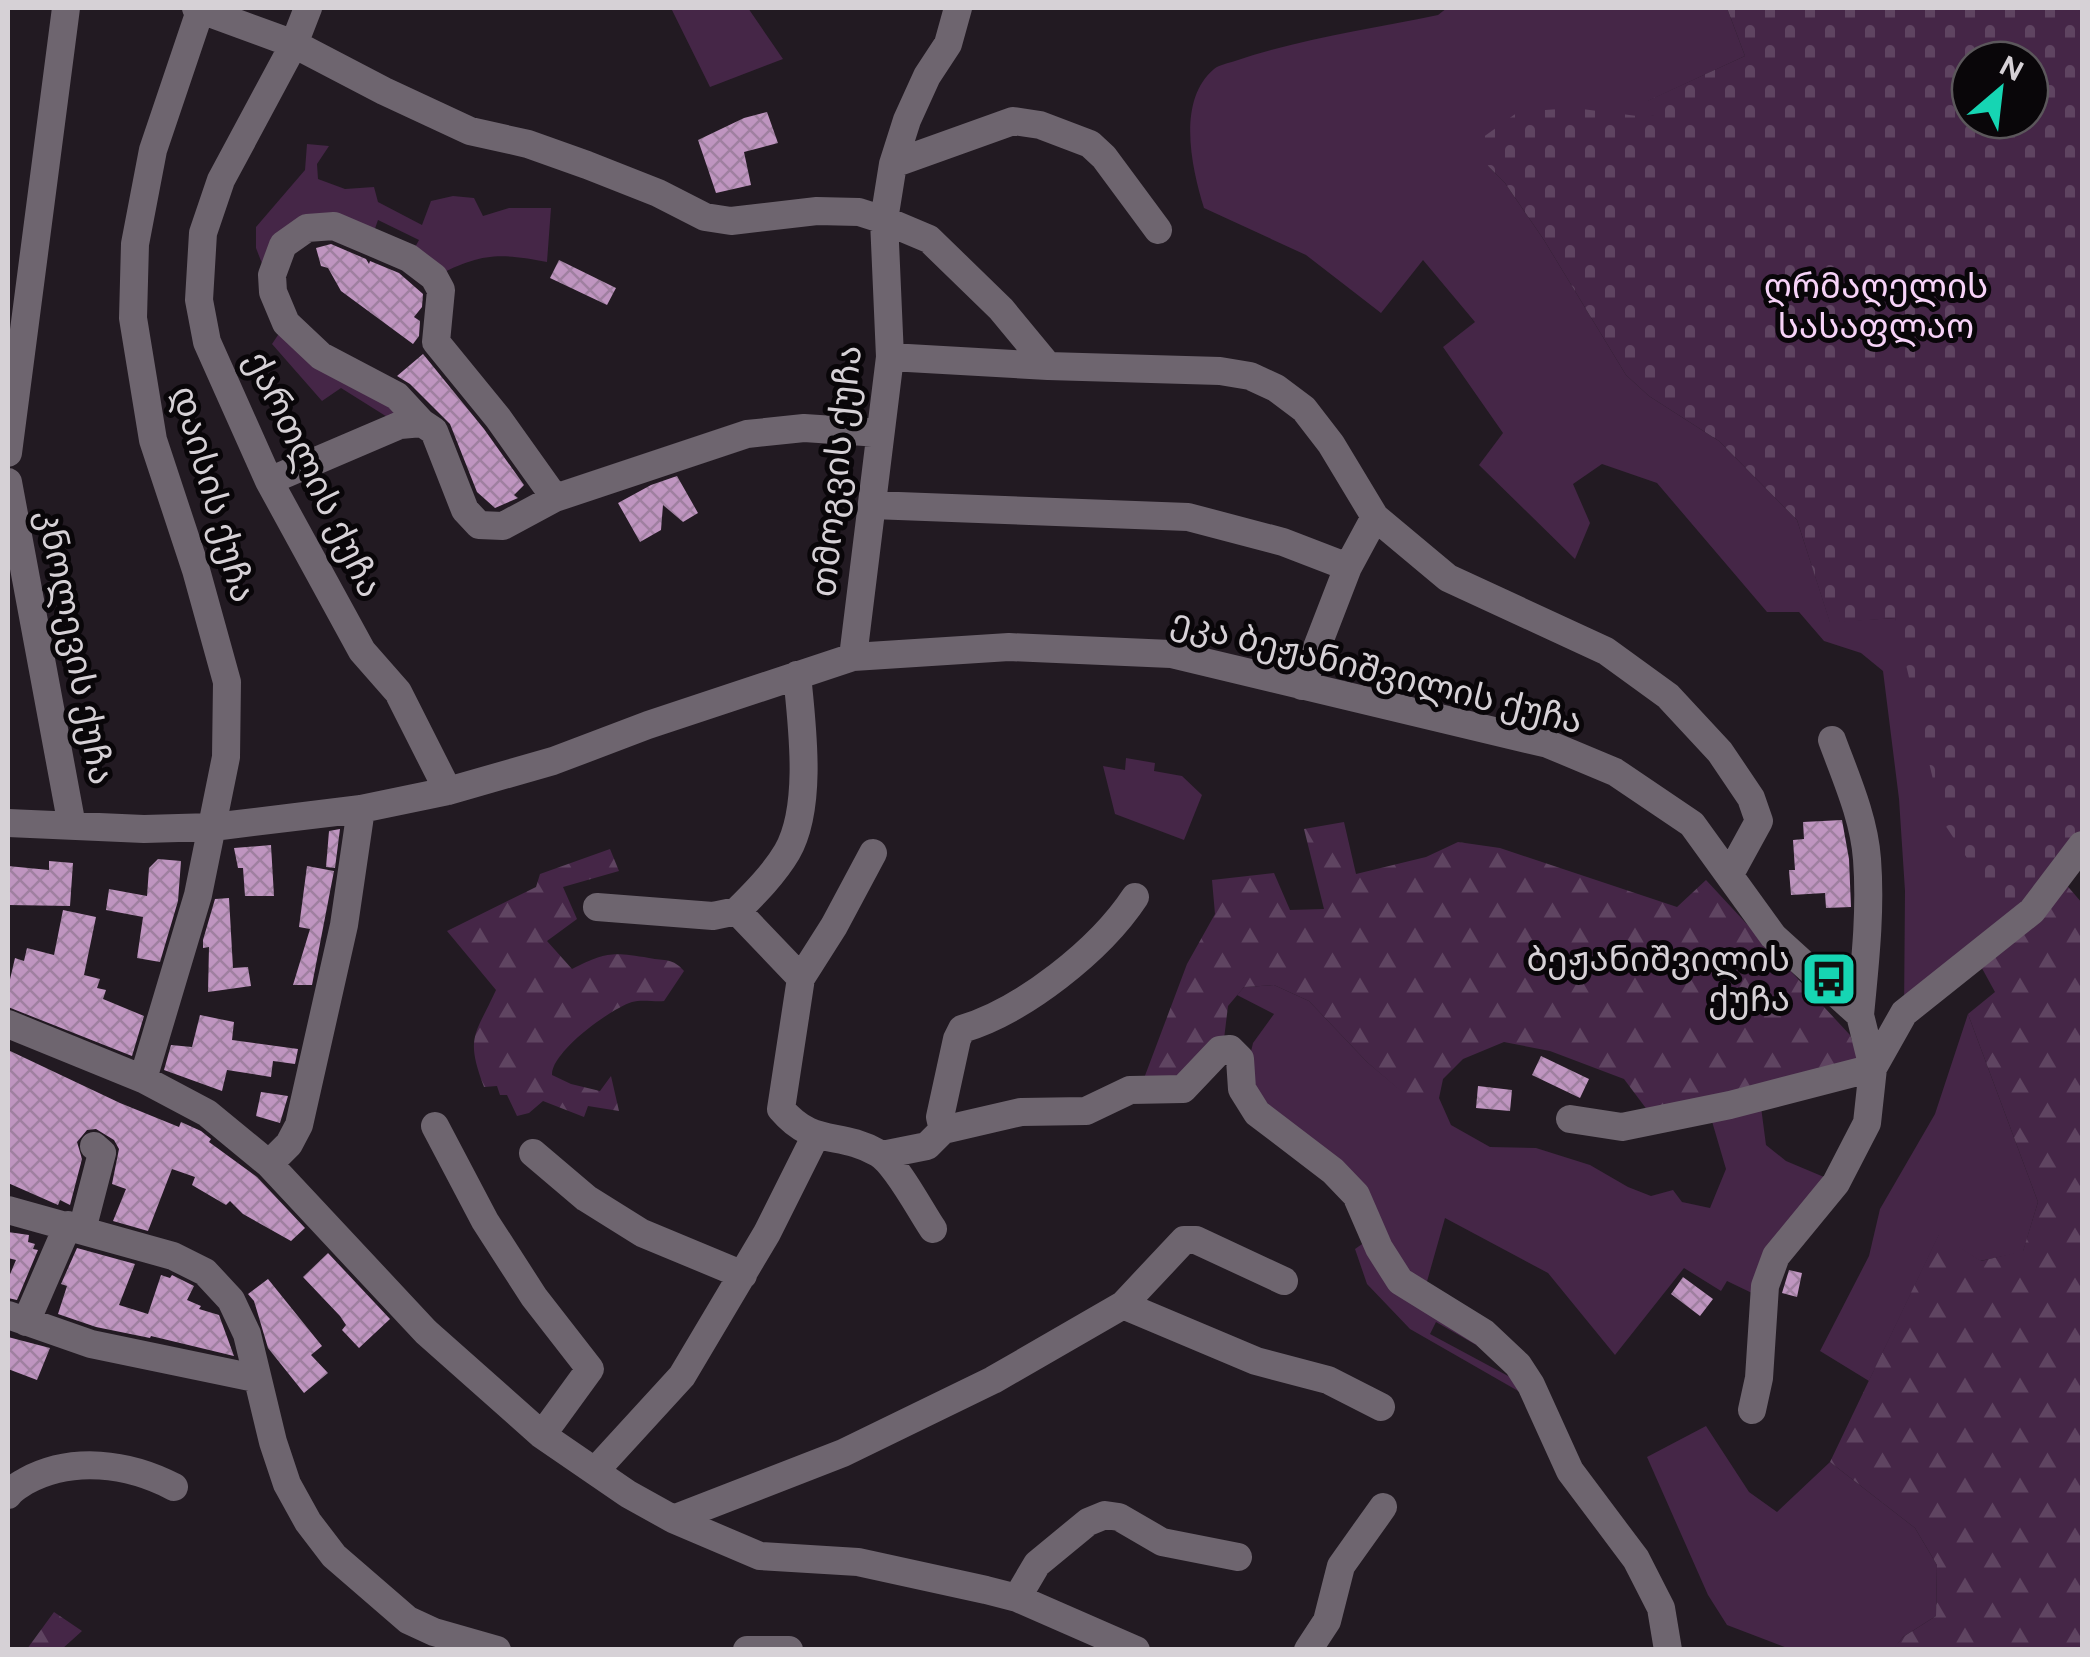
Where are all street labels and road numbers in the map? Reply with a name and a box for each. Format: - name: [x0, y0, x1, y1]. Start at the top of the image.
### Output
- street label: თმოგვის ქუჩა: [802, 343, 870, 599]
- street label: ქართლის ქუჩა: [236, 344, 392, 604]
- street label: დაისის ქუჩა: [163, 381, 265, 607]
- street label: კნოლევის ქუჩა: [29, 506, 123, 788]
- street label: ეკა ბეჟანიშვილის ქუჩა: [1167, 600, 1587, 742]

